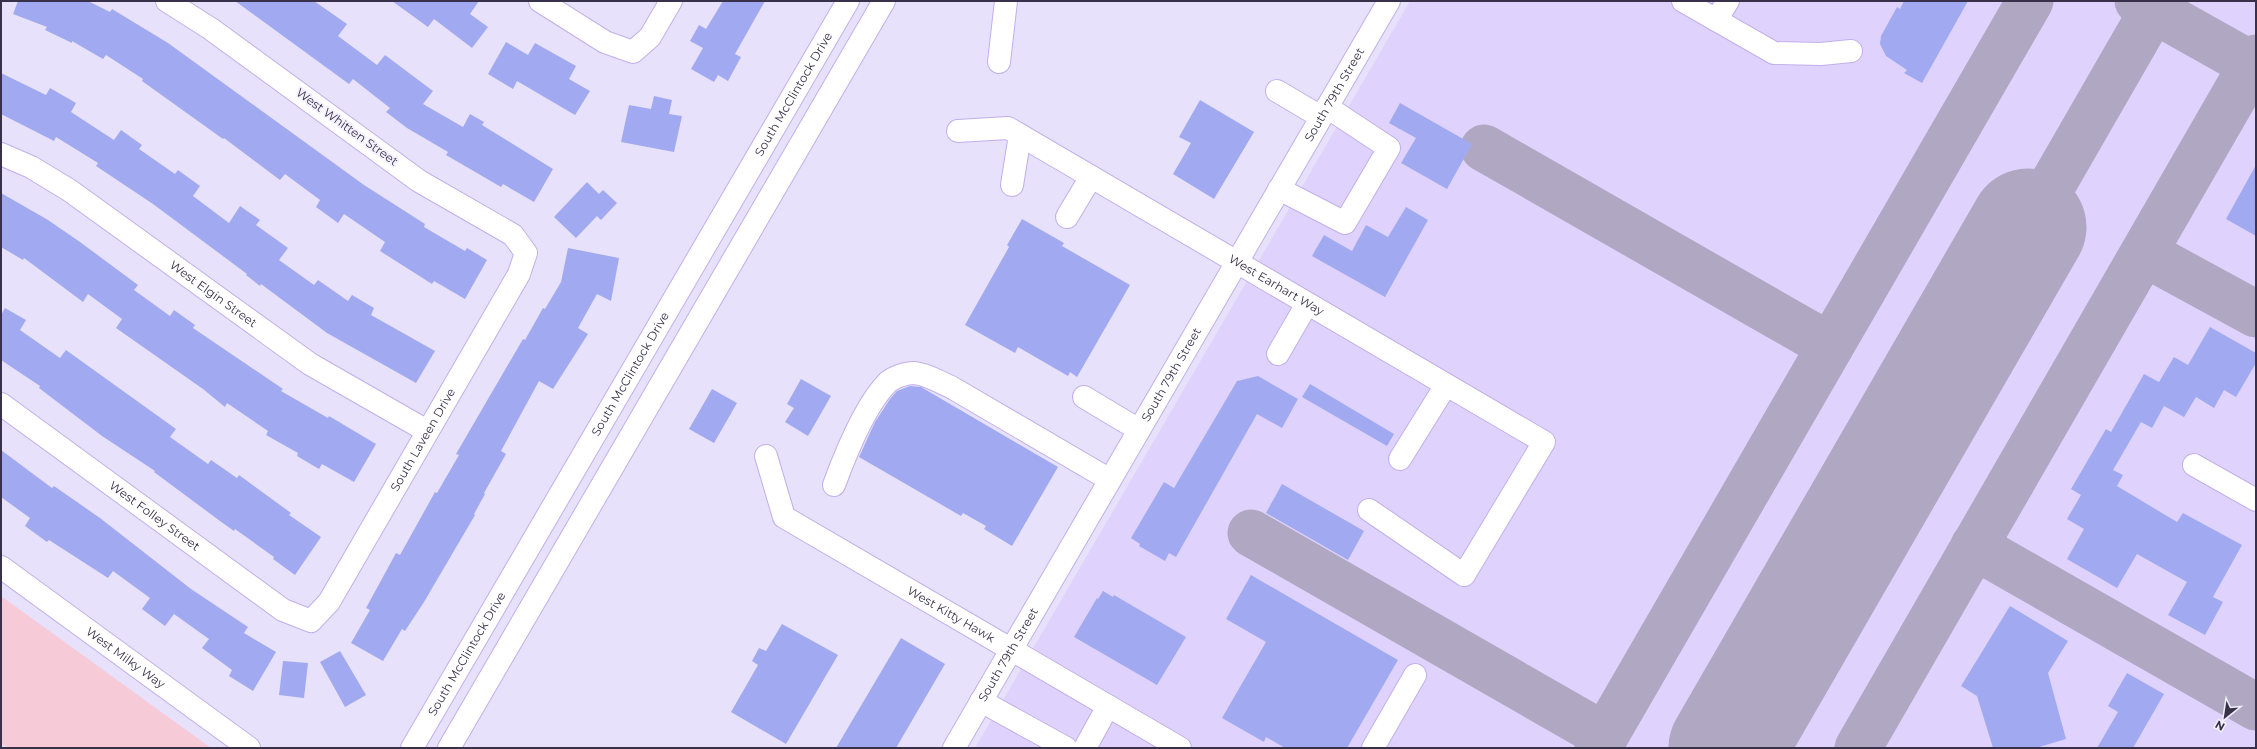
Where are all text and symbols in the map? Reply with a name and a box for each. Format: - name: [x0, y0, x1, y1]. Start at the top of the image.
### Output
- street label: South McClintock Drive: [751, 29, 835, 159]
- street label: South 79th Street: [1301, 45, 1367, 144]
- street label: West Whitten Street: [293, 85, 401, 169]
- street label: West Earhart Way: [1226, 251, 1327, 319]
- street label: West Elgin Street: [167, 257, 260, 330]
- street label: South McClintock Drive: [588, 309, 672, 439]
- street label: South 79th Street: [1138, 325, 1204, 424]
- street label: South Laveen Drive: [387, 385, 458, 494]
- street label: West Folley Street: [107, 478, 203, 554]
- street label: West Kitty Hawk: [905, 583, 998, 646]
- street label: South McClintock Drive: [424, 589, 509, 718]
- street label: South 79th Street: [975, 605, 1041, 704]
- street label: West Milky Way: [83, 624, 169, 692]
- north arrow: [2205, 697, 2245, 737]
- text: N: [2213, 717, 2227, 734]

